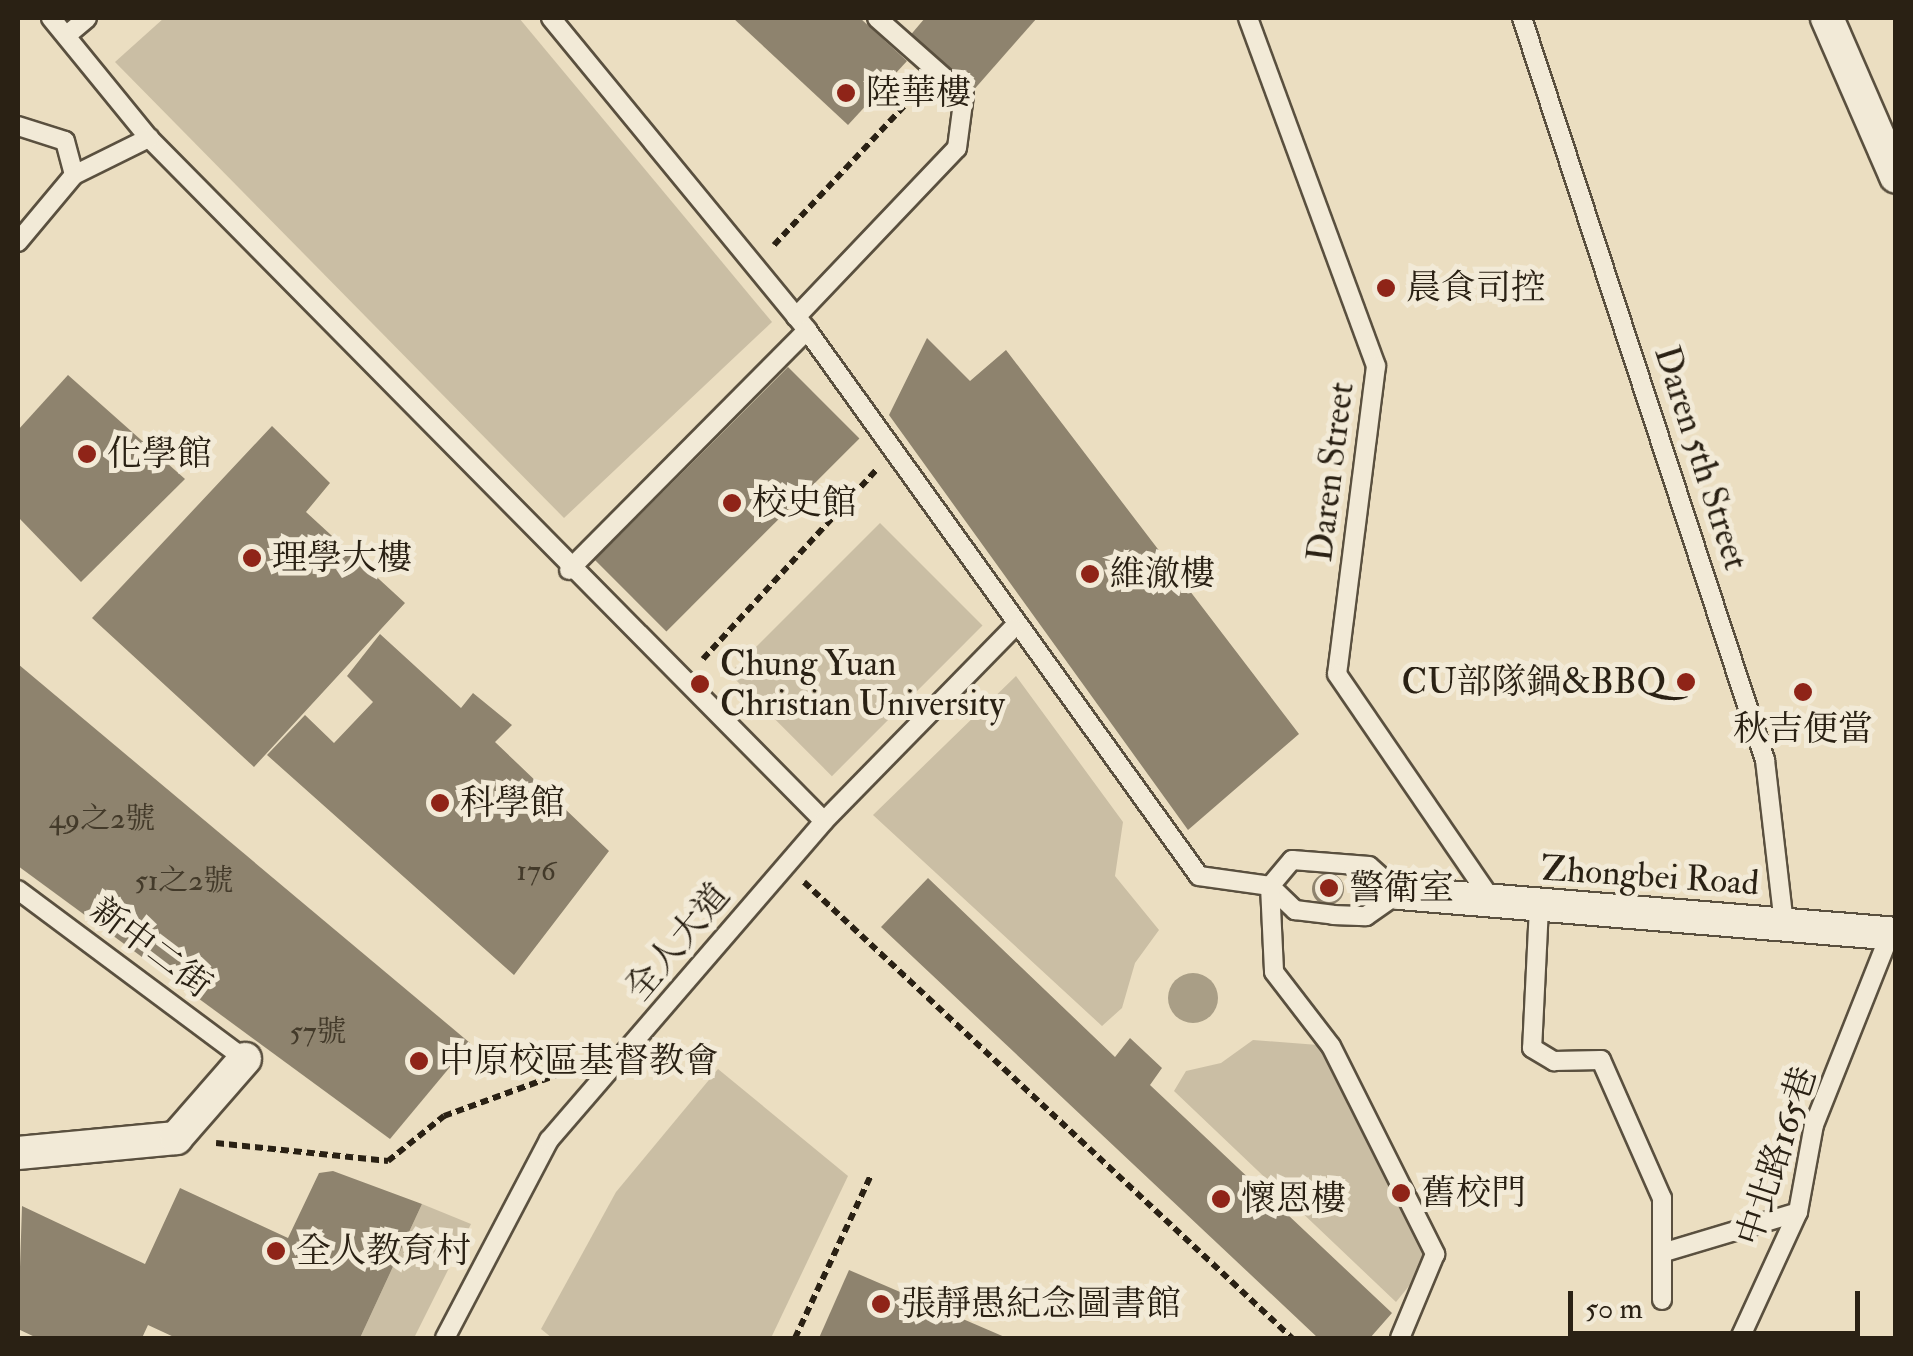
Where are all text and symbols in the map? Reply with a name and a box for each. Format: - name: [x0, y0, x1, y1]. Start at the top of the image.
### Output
- place label: 陸華樓: [866, 72, 971, 114]
- marker: 陸華樓: [835, 82, 857, 104]
- place label: 晨食司控: [1406, 267, 1546, 309]
- marker: 晨食司控: [1375, 277, 1397, 299]
- street label: Daren 5th Street: [1645, 341, 1757, 575]
- street label: Daren Street: [1299, 380, 1363, 564]
- place label: 化學館: [107, 433, 212, 475]
- marker: 化學館: [76, 443, 98, 465]
- place label: 校史館: [752, 482, 857, 524]
- marker: 校史館: [721, 492, 743, 514]
- place label: 理學大樓: [272, 537, 412, 579]
- marker: 理學大樓: [241, 547, 263, 569]
- place label: 維澈樓: [1110, 553, 1215, 595]
- marker: 維澈樓: [1079, 563, 1101, 585]
- place label: Chung Yuan Christian University: [720, 643, 1005, 725]
- place label: CU部隊鍋&BBQ: [1402, 661, 1666, 703]
- marker: CU部隊鍋&BBQ: [1675, 671, 1697, 693]
- marker: Chung Yuan Christian University: [689, 673, 711, 695]
- marker: 秋吉便當: [1792, 681, 1814, 703]
- place label: 秋吉便當: [1733, 708, 1873, 750]
- place label: 科學館: [460, 782, 565, 824]
- marker: 科學館: [429, 792, 451, 814]
- house number: 49之2號: [49, 801, 155, 837]
- street label: Zhongbei Road: [1540, 847, 1760, 905]
- house number: 176: [516, 853, 556, 889]
- house number: 51之2號: [134, 863, 234, 899]
- place label: 警衛室: [1349, 867, 1454, 909]
- street label: 全人大道: [617, 875, 739, 1009]
- marker: 警衛室: [1318, 877, 1340, 899]
- street label: 新中二街: [82, 889, 220, 1007]
- house number: 57號: [290, 1014, 346, 1050]
- place label: 中原校區基督教會: [439, 1040, 719, 1082]
- marker: 中原校區基督教會: [408, 1050, 430, 1072]
- street label: 中北路165巷: [1728, 1061, 1826, 1251]
- place label: 舊校門: [1421, 1172, 1526, 1214]
- place label: 懷恩樓: [1241, 1178, 1346, 1220]
- marker: 舊校門: [1390, 1182, 1412, 1204]
- marker: 懷恩樓: [1210, 1188, 1232, 1210]
- place label: 全人教育村: [296, 1230, 471, 1272]
- marker: 全人教育村: [265, 1240, 287, 1262]
- scale bar: [1573, 1271, 1866, 1333]
- place label: 張靜愚紀念圖書館: [901, 1283, 1181, 1325]
- text: 50 m: [1585, 1290, 1643, 1327]
- marker: 張靜愚紀念圖書館: [870, 1293, 892, 1315]

